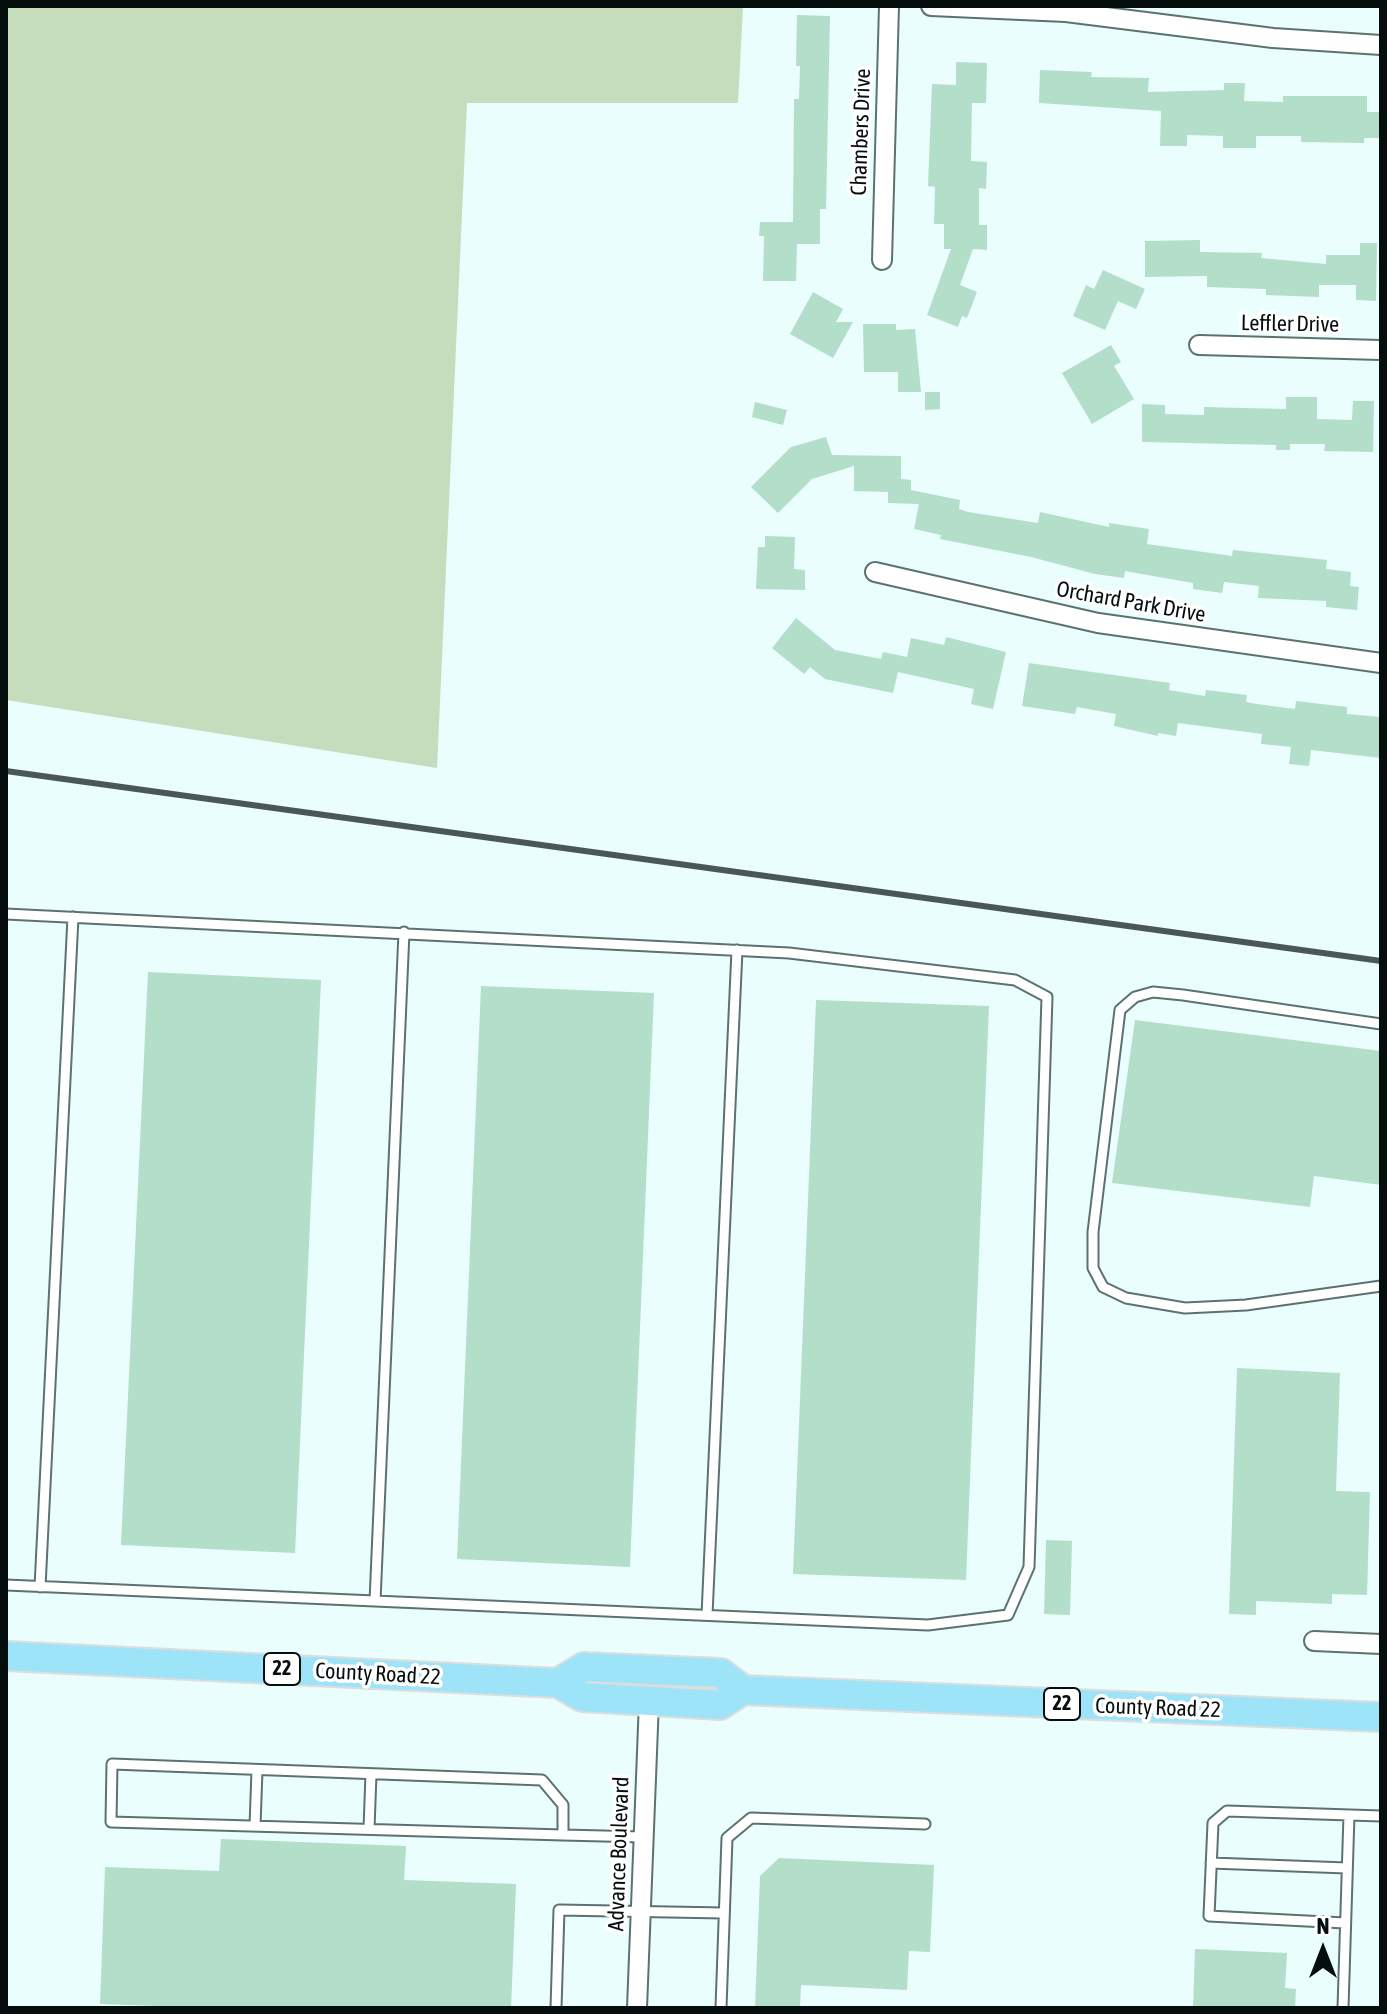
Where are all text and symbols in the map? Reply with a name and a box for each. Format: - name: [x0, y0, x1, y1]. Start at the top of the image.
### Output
- street label: Chambers Drive: [846, 68, 876, 196]
- street label: Leffler Drive: [1241, 310, 1339, 338]
- street label: Orchard Park Drive: [1054, 576, 1208, 628]
- road number: 22: [264, 1653, 300, 1685]
- street label: County Road 22: [315, 1658, 441, 1690]
- road number: 22: [1044, 1688, 1080, 1720]
- street label: County Road 22: [1095, 1693, 1221, 1723]
- street label: Advance Boulevard: [603, 1776, 635, 1932]
- north arrow: [1283, 1910, 1363, 1990]
- text: N: [1317, 1913, 1329, 1939]

